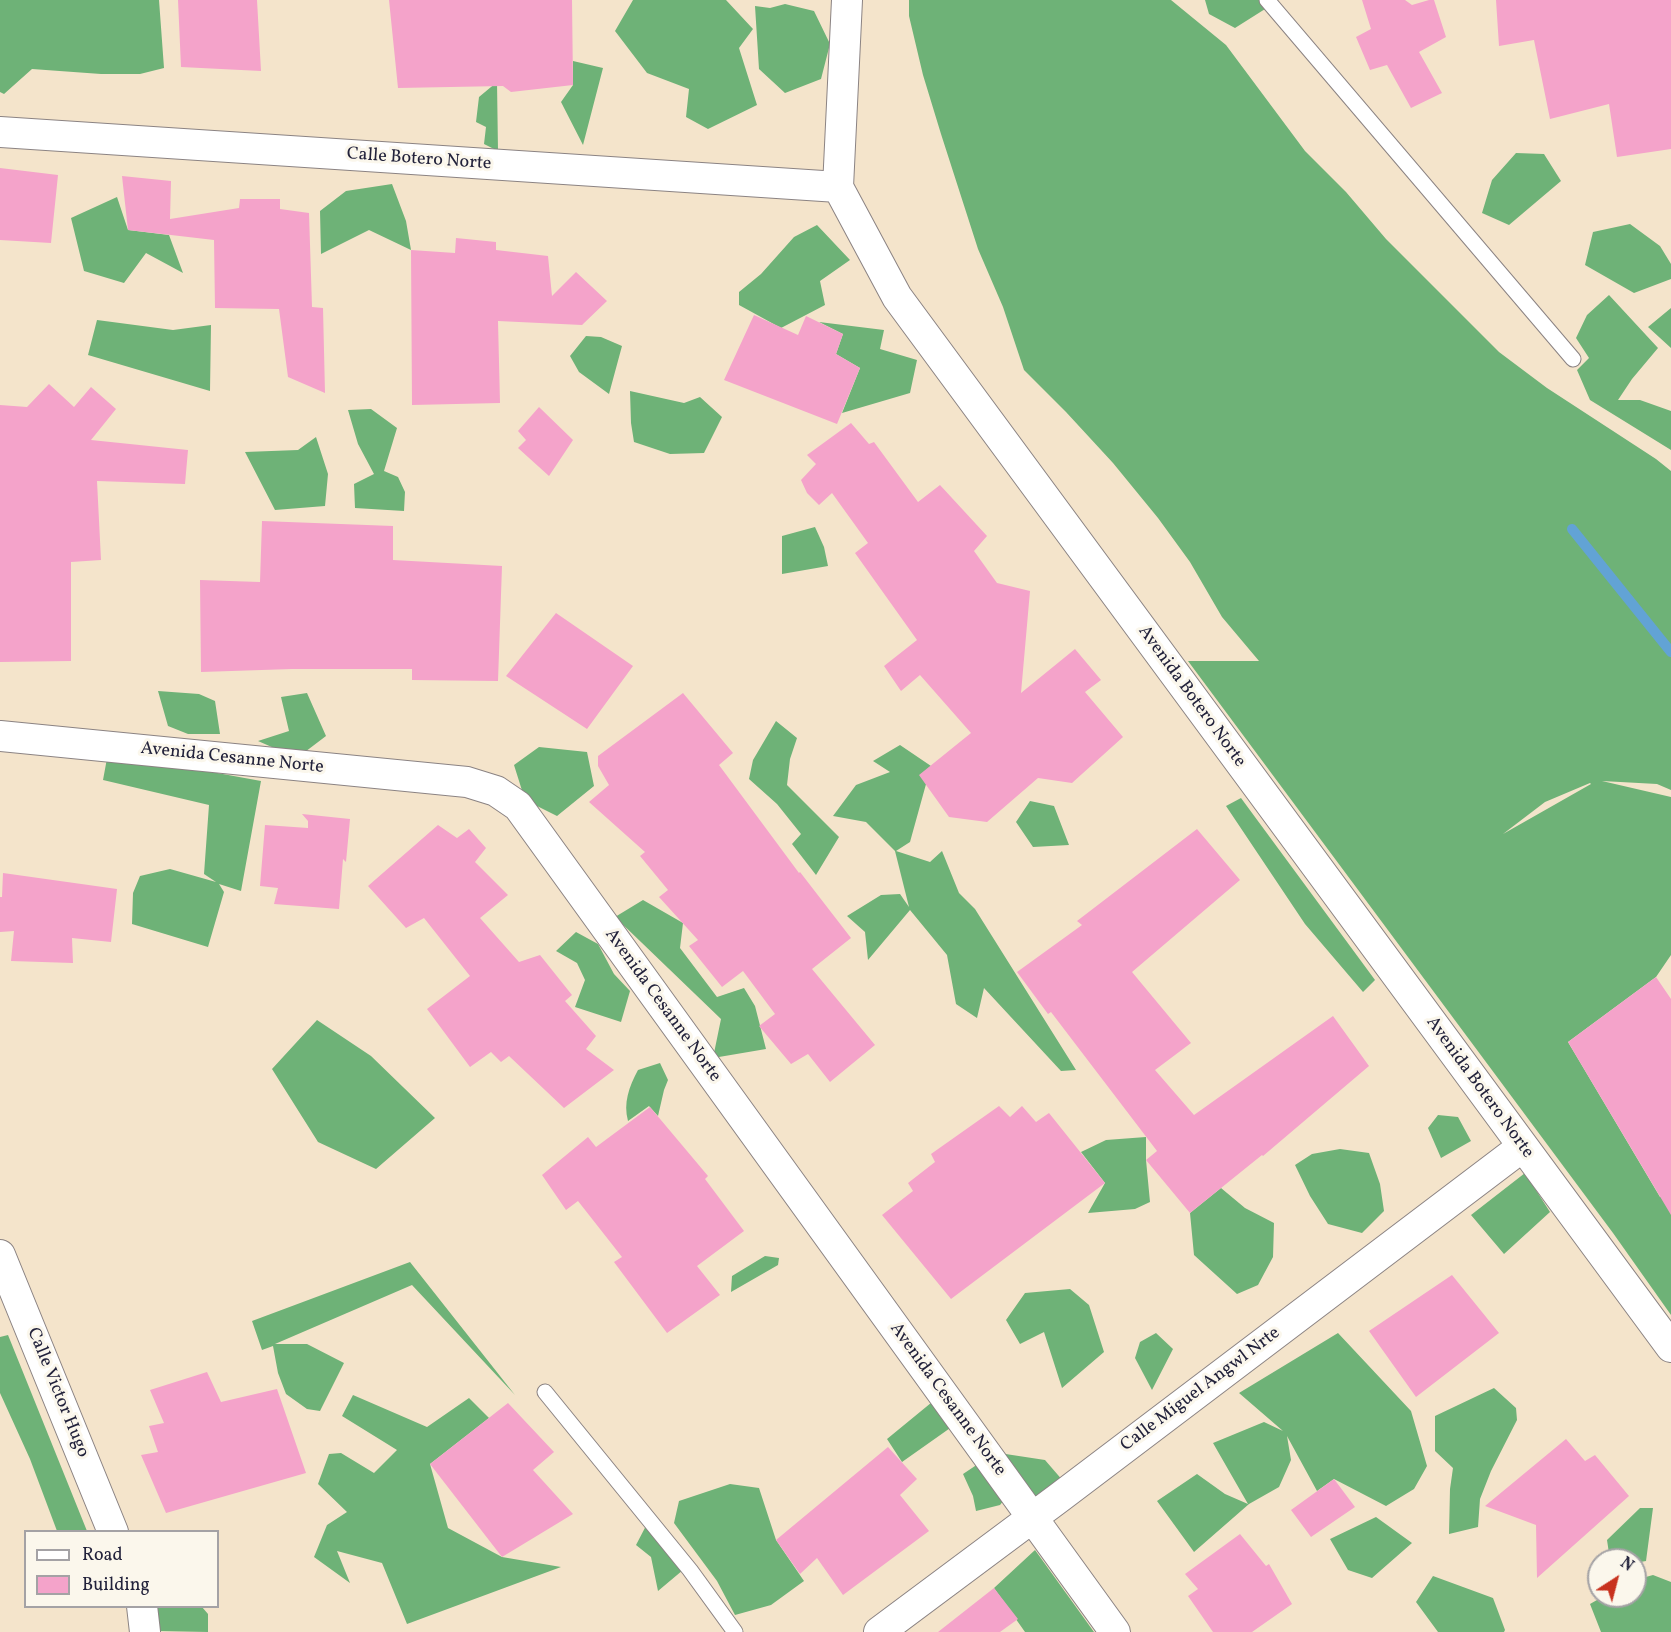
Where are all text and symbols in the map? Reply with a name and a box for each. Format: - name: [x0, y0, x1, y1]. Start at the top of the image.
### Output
- street label: Calle Botero Norte: [346, 144, 492, 176]
- street label: Avenida Botero Norte: [1132, 622, 1250, 772]
- street label: Avenida Cesanne Norte: [139, 739, 325, 779]
- street label: Avenida Cesanne Norte: [599, 925, 725, 1087]
- street label: Avenida Botero Norte: [1420, 1013, 1538, 1163]
- street label: Avenida Cesanne Norte: [884, 1319, 1010, 1481]
- street label: Calle Miguel Angwl Nrte: [1117, 1323, 1285, 1457]
- street label: Calle Victor Hugo: [21, 1325, 93, 1461]
- legend: [24, 1530, 219, 1608]
- text: Road: [82, 1543, 123, 1568]
- north arrow: [1587, 1548, 1647, 1608]
- text: N: [1615, 1553, 1638, 1577]
- text: Building: [82, 1573, 150, 1598]

